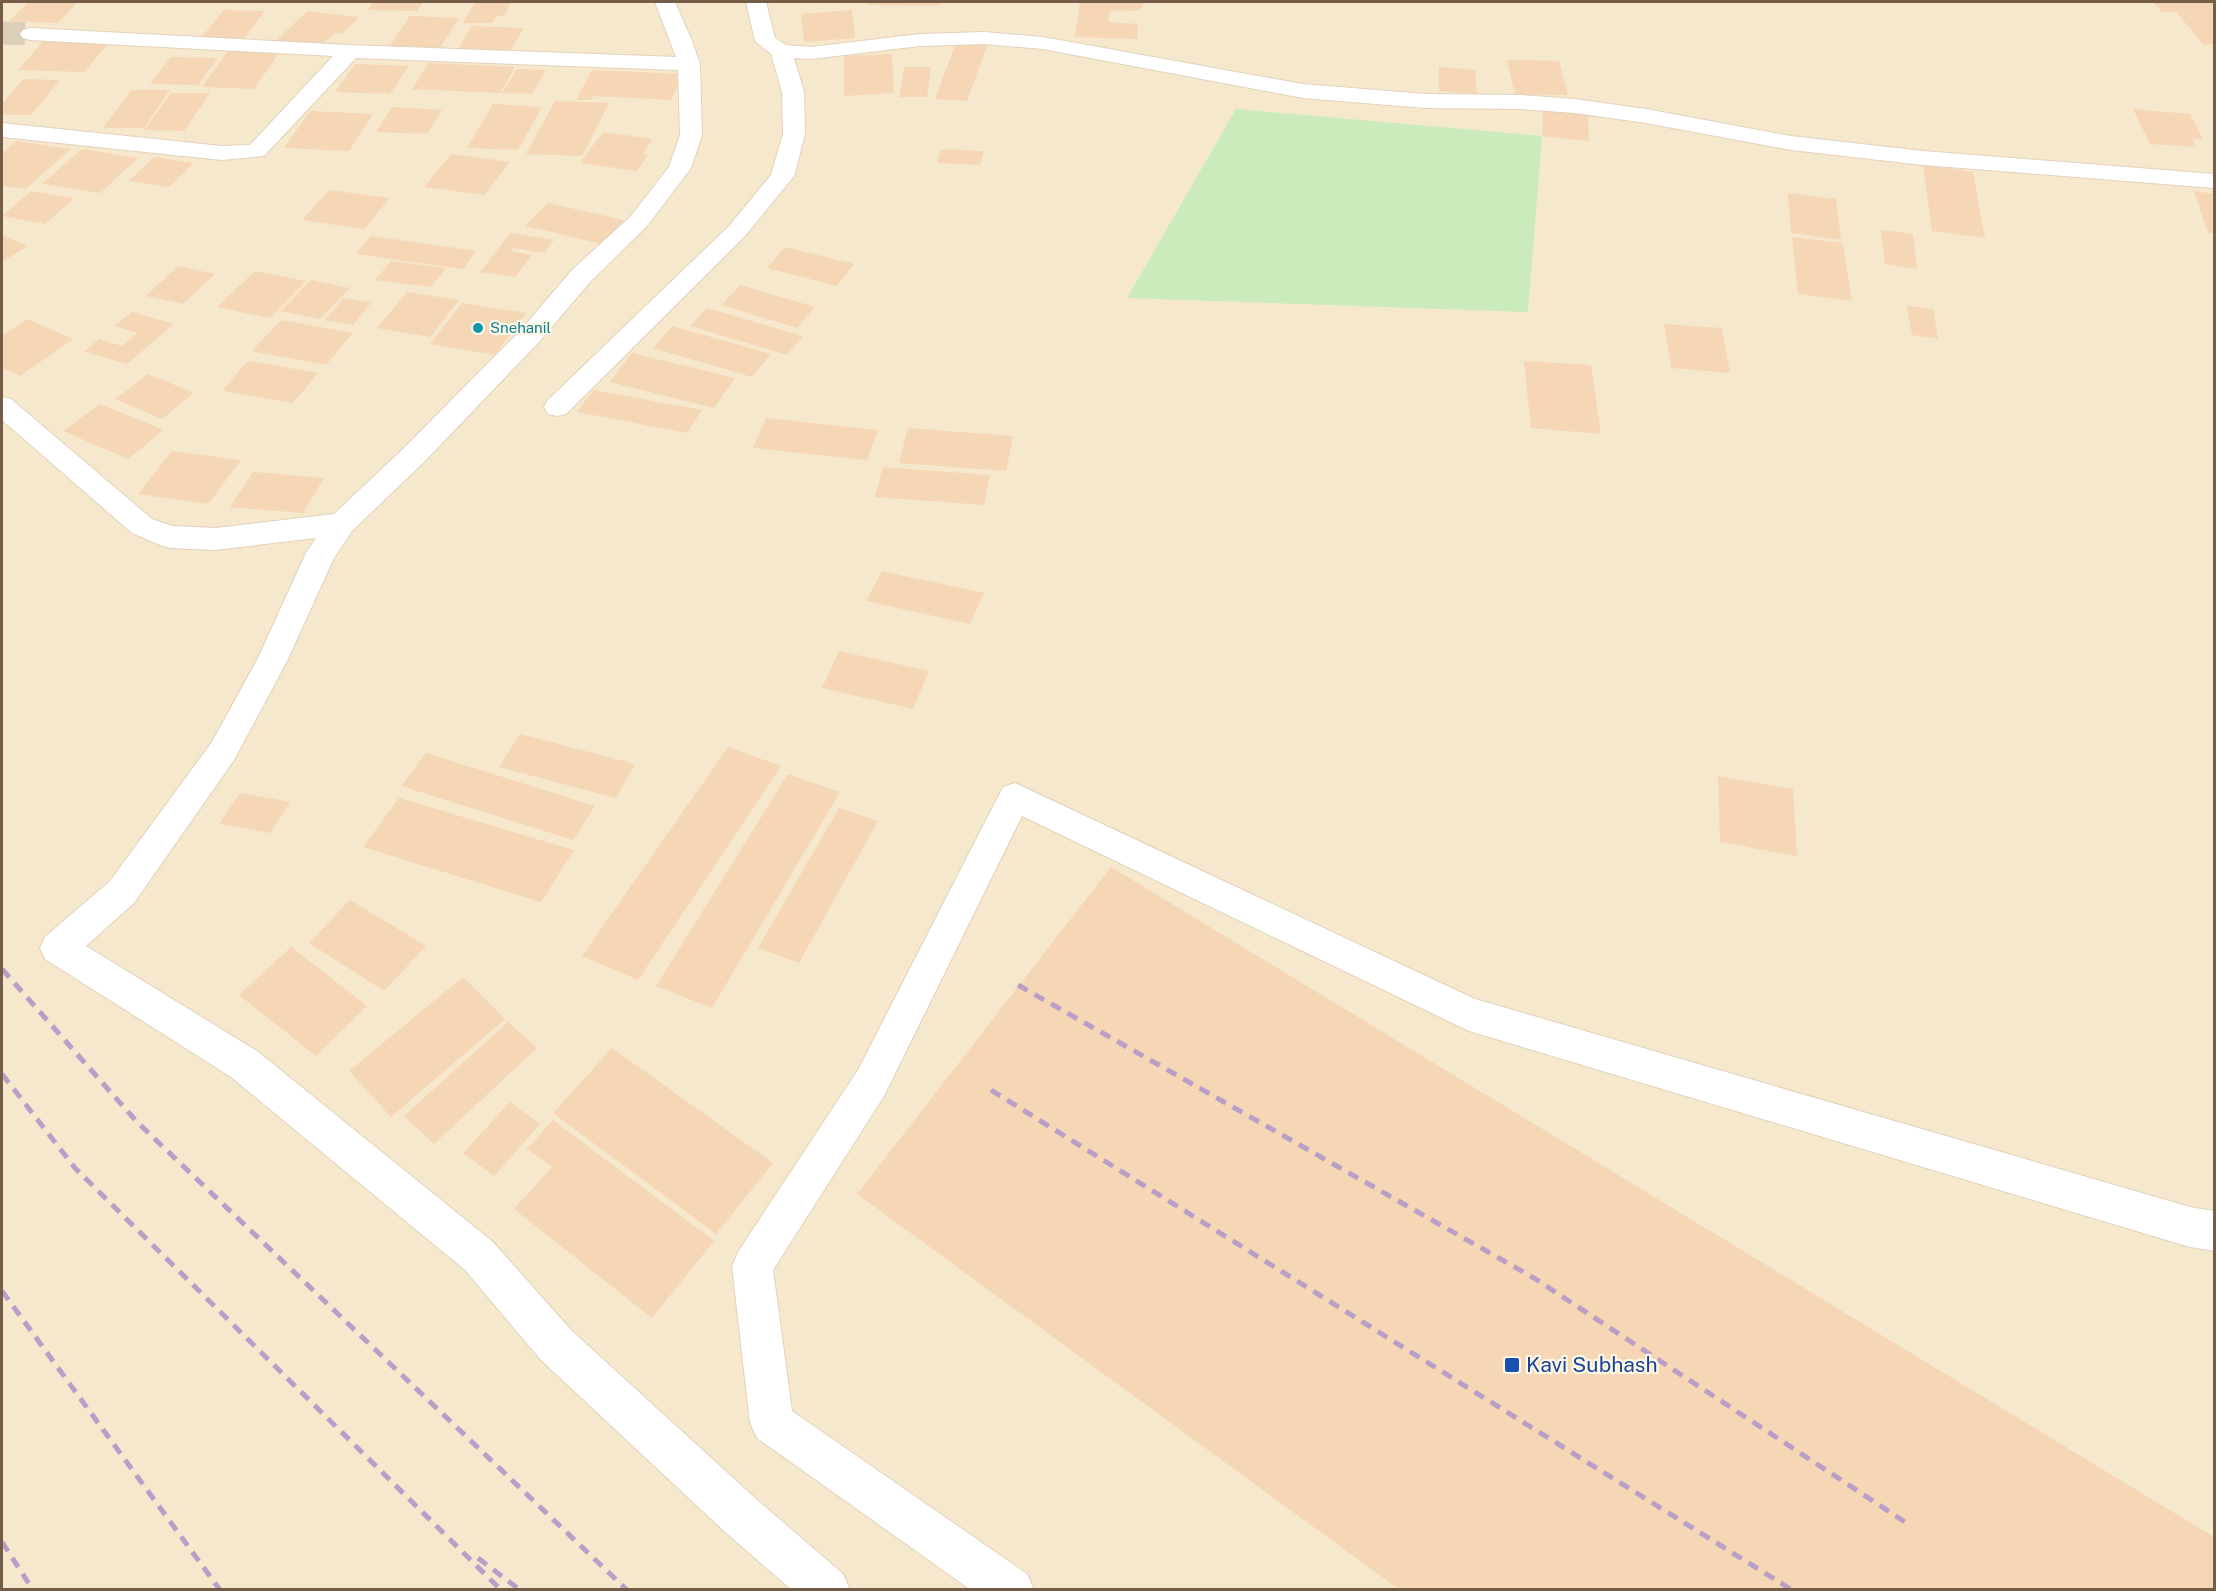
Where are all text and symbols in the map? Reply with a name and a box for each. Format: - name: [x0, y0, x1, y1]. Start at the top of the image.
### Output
- place label: Snehanil: [490, 319, 551, 336]
- marker: Snehanil: [471, 321, 485, 335]
- place label: Kavi Subhash: [1526, 1352, 1658, 1377]
- marker: Kavi Subhash: [1503, 1356, 1521, 1374]

